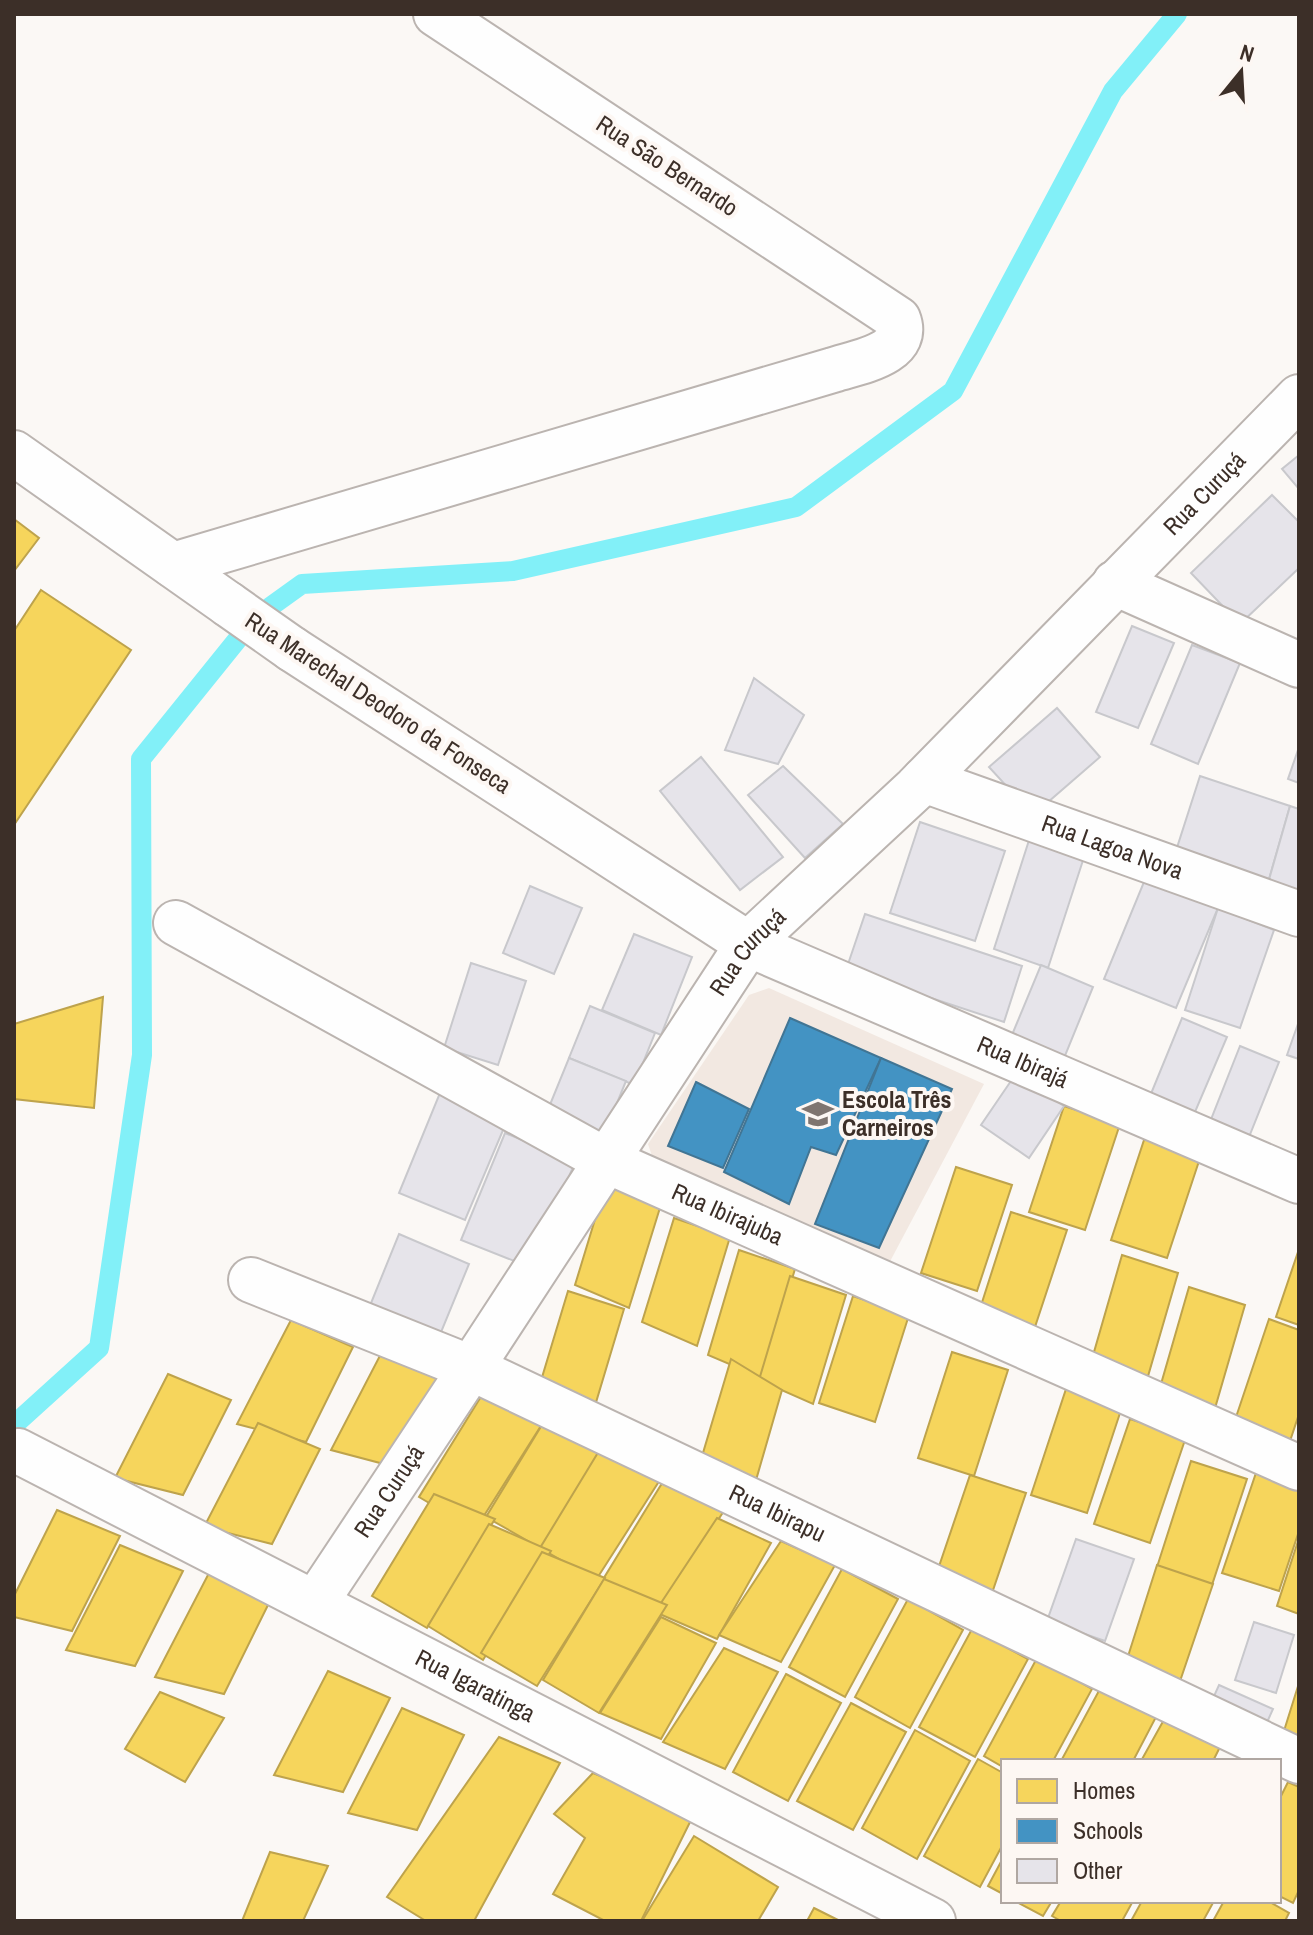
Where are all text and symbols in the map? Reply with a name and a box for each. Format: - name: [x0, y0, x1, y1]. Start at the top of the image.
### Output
- north arrow: [1201, 32, 1281, 112]
- text: N: [1236, 37, 1258, 69]
- street label: Rua São Bernardo: [590, 107, 745, 223]
- street label: Rua Curuçá: [1156, 444, 1252, 542]
- street label: Rua Marechal Deodoro da Fonseca: [239, 604, 518, 800]
- street label: Rua Lagoa Nova: [1038, 806, 1188, 886]
- street label: Rua Curuçá: [701, 900, 792, 1002]
- street label: Rua Ibirajá: [972, 1027, 1074, 1095]
- place label: Escola Três Carneiros: [842, 1083, 951, 1143]
- school or university icon: Escola Três Carneiros: [801, 1097, 835, 1131]
- street label: Rua Ibirajuba: [667, 1175, 788, 1252]
- street label: Rua Curuçá: [346, 1438, 431, 1543]
- street label: Rua Ibirapu: [724, 1476, 831, 1549]
- street label: Rua Igaratinga: [410, 1641, 541, 1729]
- legend: [1001, 1759, 1281, 1903]
- text: Homes: [1073, 1774, 1135, 1806]
- text: Schools: [1073, 1814, 1143, 1846]
- text: Other: [1073, 1854, 1123, 1886]

